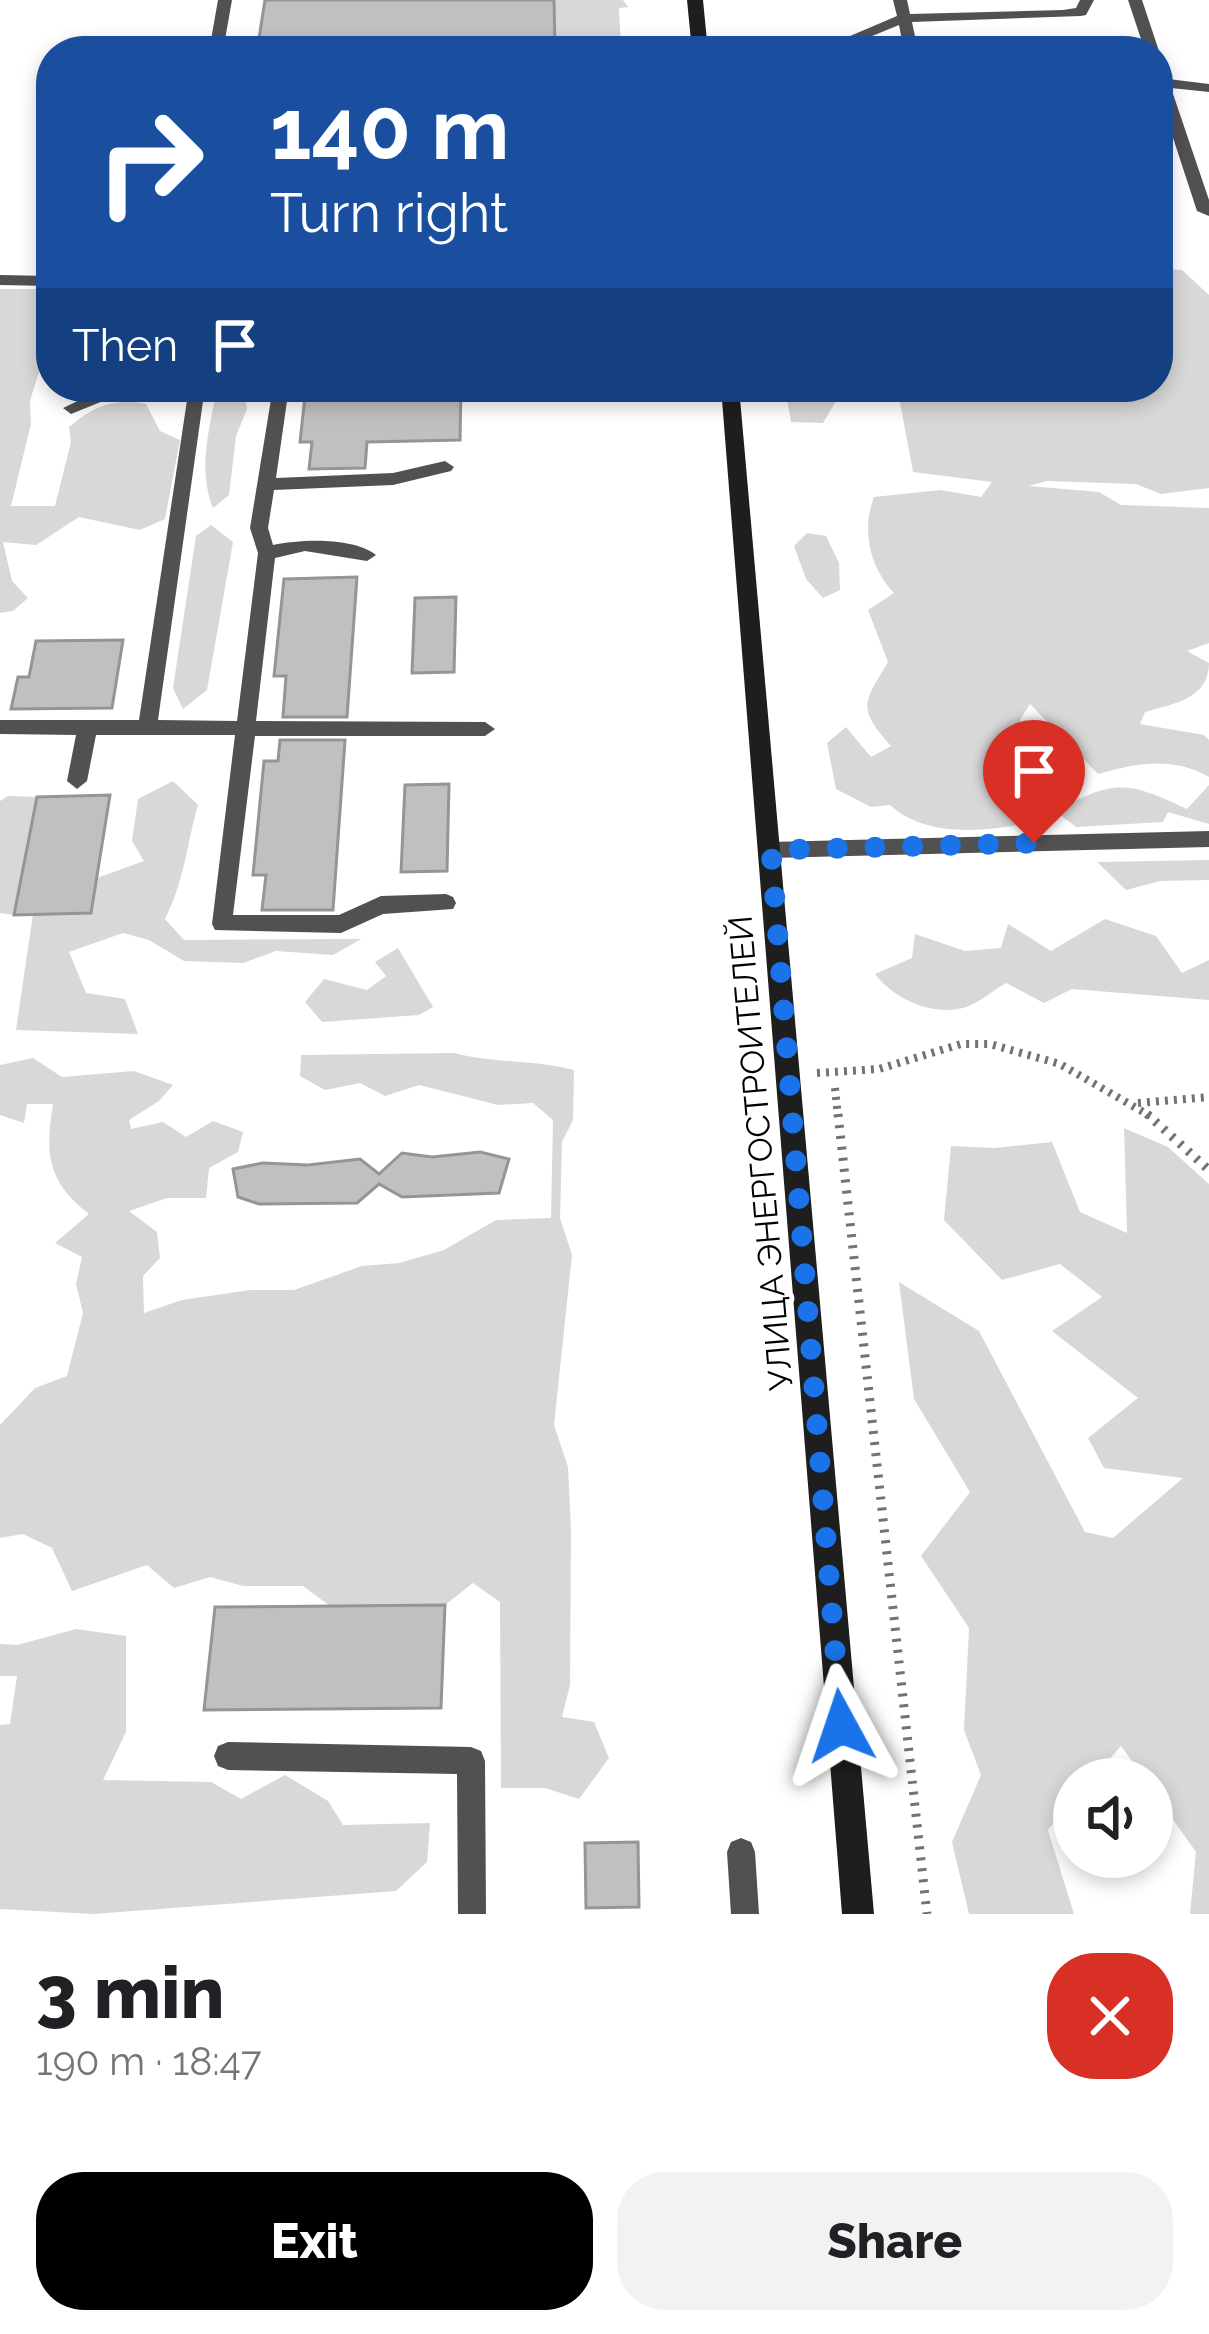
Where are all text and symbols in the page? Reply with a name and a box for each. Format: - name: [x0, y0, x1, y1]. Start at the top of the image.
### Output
- text: 140 m: [270, 80, 509, 179]
- icon: right: [72, 84, 228, 240]
- text: Turn right: [270, 181, 508, 245]
- icon: arrive: [202, 312, 268, 378]
- text: Then: [72, 319, 178, 372]
- pin: [983, 720, 1085, 843]
- icon: arrive: [1001, 738, 1067, 804]
- street label: УЛИЦА ЭНЕРГОСТРОИТЕЛЕЙ: [720, 914, 801, 1392]
- position arrow: [778, 1663, 904, 1789]
- map controls: [1053, 1758, 1173, 1878]
- button: sound: [1053, 1758, 1173, 1878]
- text: 3 min: [36, 1950, 225, 2035]
- button: close: [1047, 1953, 1173, 2079]
- text: 190 m · 18:47: [36, 2038, 262, 2084]
- button: Exit: [36, 2172, 593, 2310]
- button: Share: [617, 2172, 1173, 2310]

